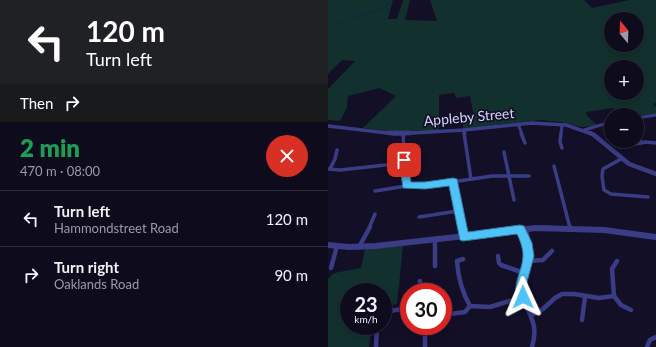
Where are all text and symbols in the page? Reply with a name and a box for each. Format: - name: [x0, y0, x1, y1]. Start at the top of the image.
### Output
- north arrow: [604, 12, 644, 52]
- map controls: [604, 12, 644, 148]
- text: 120 m: [86, 14, 165, 48]
- icon: left: [20, 16, 72, 68]
- text: Turn left: [86, 48, 152, 70]
- button: +: [604, 60, 644, 100]
- icon: right: [61, 92, 83, 114]
- text: Then: [20, 94, 53, 112]
- street label: Appleby Street: [423, 104, 515, 129]
- button: −: [604, 108, 644, 148]
- text: 2 min: [20, 133, 80, 162]
- button: close: [266, 135, 308, 177]
- pin: [387, 143, 421, 177]
- icon: arrive: [393, 149, 415, 171]
- text: 470 m · 08:00: [20, 163, 100, 179]
- text: Turn left: [54, 202, 110, 220]
- icon: left: [20, 208, 42, 230]
- text: 120 m: [266, 210, 308, 228]
- text: Hammondstreet Road: [54, 220, 179, 236]
- text: Turn right: [54, 258, 119, 276]
- icon: right: [20, 264, 42, 286]
- text: 90 m: [274, 266, 308, 284]
- text: Oaklands Road: [54, 276, 139, 292]
- position arrow: [502, 276, 544, 318]
- speed limit sign: 30: [400, 283, 452, 335]
- text: 23: [354, 292, 378, 316]
- text: km/h: [354, 313, 378, 325]

